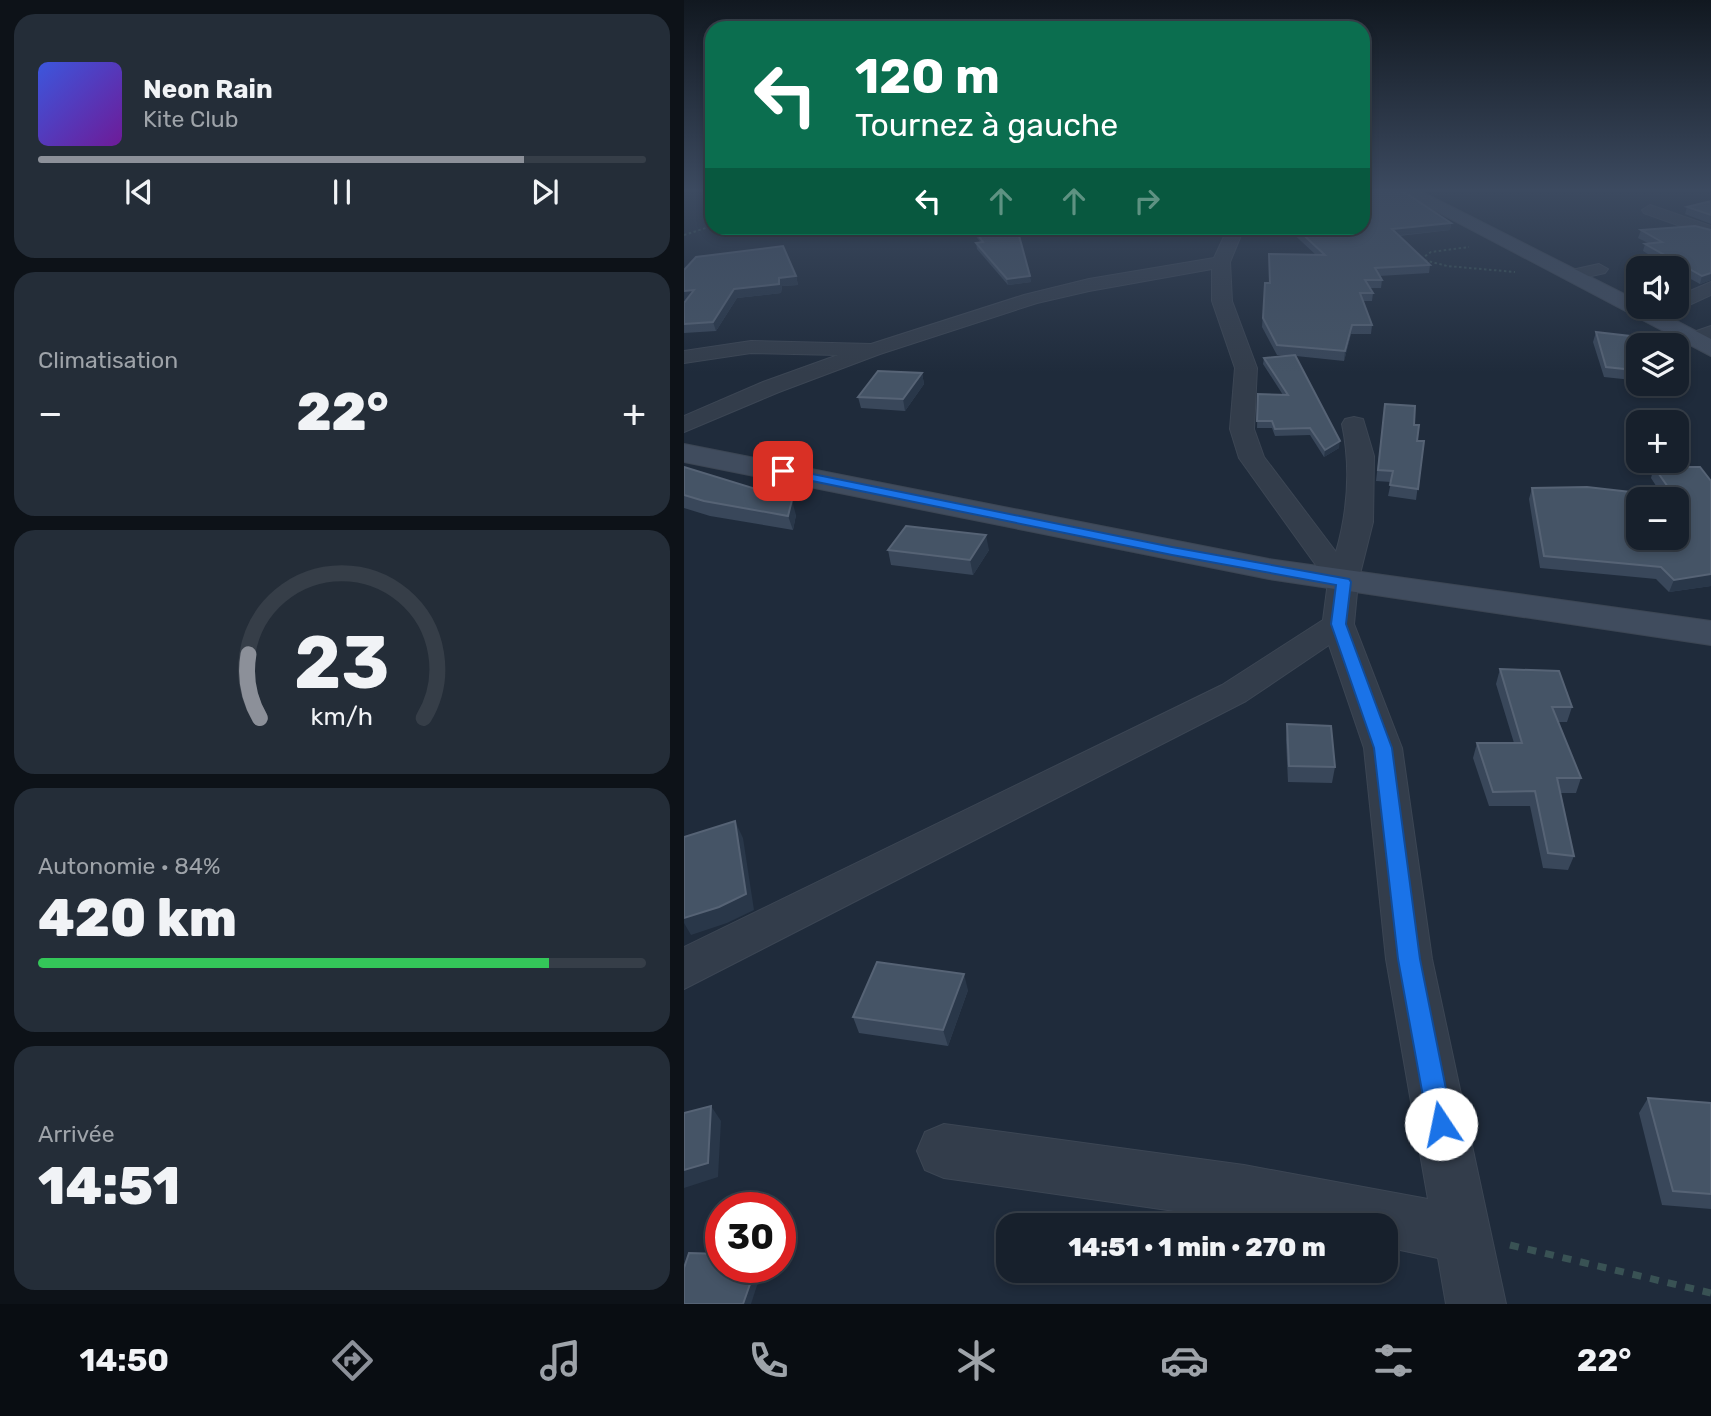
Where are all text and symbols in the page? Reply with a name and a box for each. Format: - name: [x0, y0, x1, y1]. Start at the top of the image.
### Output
- text: 120 m: [855, 47, 1000, 105]
- icon: left: [740, 49, 831, 140]
- text: Neon Rain: [143, 74, 273, 105]
- text: Kite Club: [143, 105, 238, 133]
- text: Tournez à gauche: [855, 106, 1118, 144]
- icon: previous: [120, 173, 158, 211]
- icon: pause: [323, 173, 361, 211]
- icon: next: [526, 173, 564, 211]
- icon: left: [909, 182, 947, 220]
- icon: ahead: [982, 182, 1020, 220]
- icon: ahead: [1055, 182, 1093, 220]
- icon: right: [1128, 182, 1166, 220]
- map controls: [1626, 256, 1689, 550]
- button: sound: [1626, 256, 1689, 319]
- button: layers: [1626, 333, 1689, 396]
- text: Climatisation: [38, 346, 178, 374]
- text: 22°: [296, 381, 389, 443]
- text: −: [38, 390, 63, 436]
- text: +: [622, 390, 646, 436]
- button: +: [1626, 410, 1689, 473]
- pin: [753, 441, 813, 501]
- icon: arrive: [764, 452, 802, 490]
- button: −: [1626, 487, 1689, 550]
- text: 23: [294, 620, 390, 706]
- text: km/h: [311, 702, 373, 731]
- text: Autonomie · 84%: [38, 852, 221, 880]
- text: 420 km: [38, 887, 237, 949]
- position arrow: [1404, 1087, 1478, 1161]
- text: Arrivée: [38, 1120, 115, 1148]
- text: 14:51: [38, 1155, 180, 1217]
- speed limit sign: 30: [705, 1192, 796, 1283]
- text: 14:51 · 1 min · 270 m: [1068, 1232, 1326, 1263]
- icon: directions: [328, 1336, 377, 1385]
- icon: music: [536, 1336, 585, 1385]
- icon: phone: [744, 1336, 793, 1385]
- icon: climate: [952, 1336, 1001, 1385]
- icon: car: [1160, 1336, 1209, 1385]
- icon: filters: [1369, 1336, 1418, 1385]
- text: 14:50: [80, 1341, 169, 1379]
- text: 22°: [1577, 1341, 1631, 1379]

